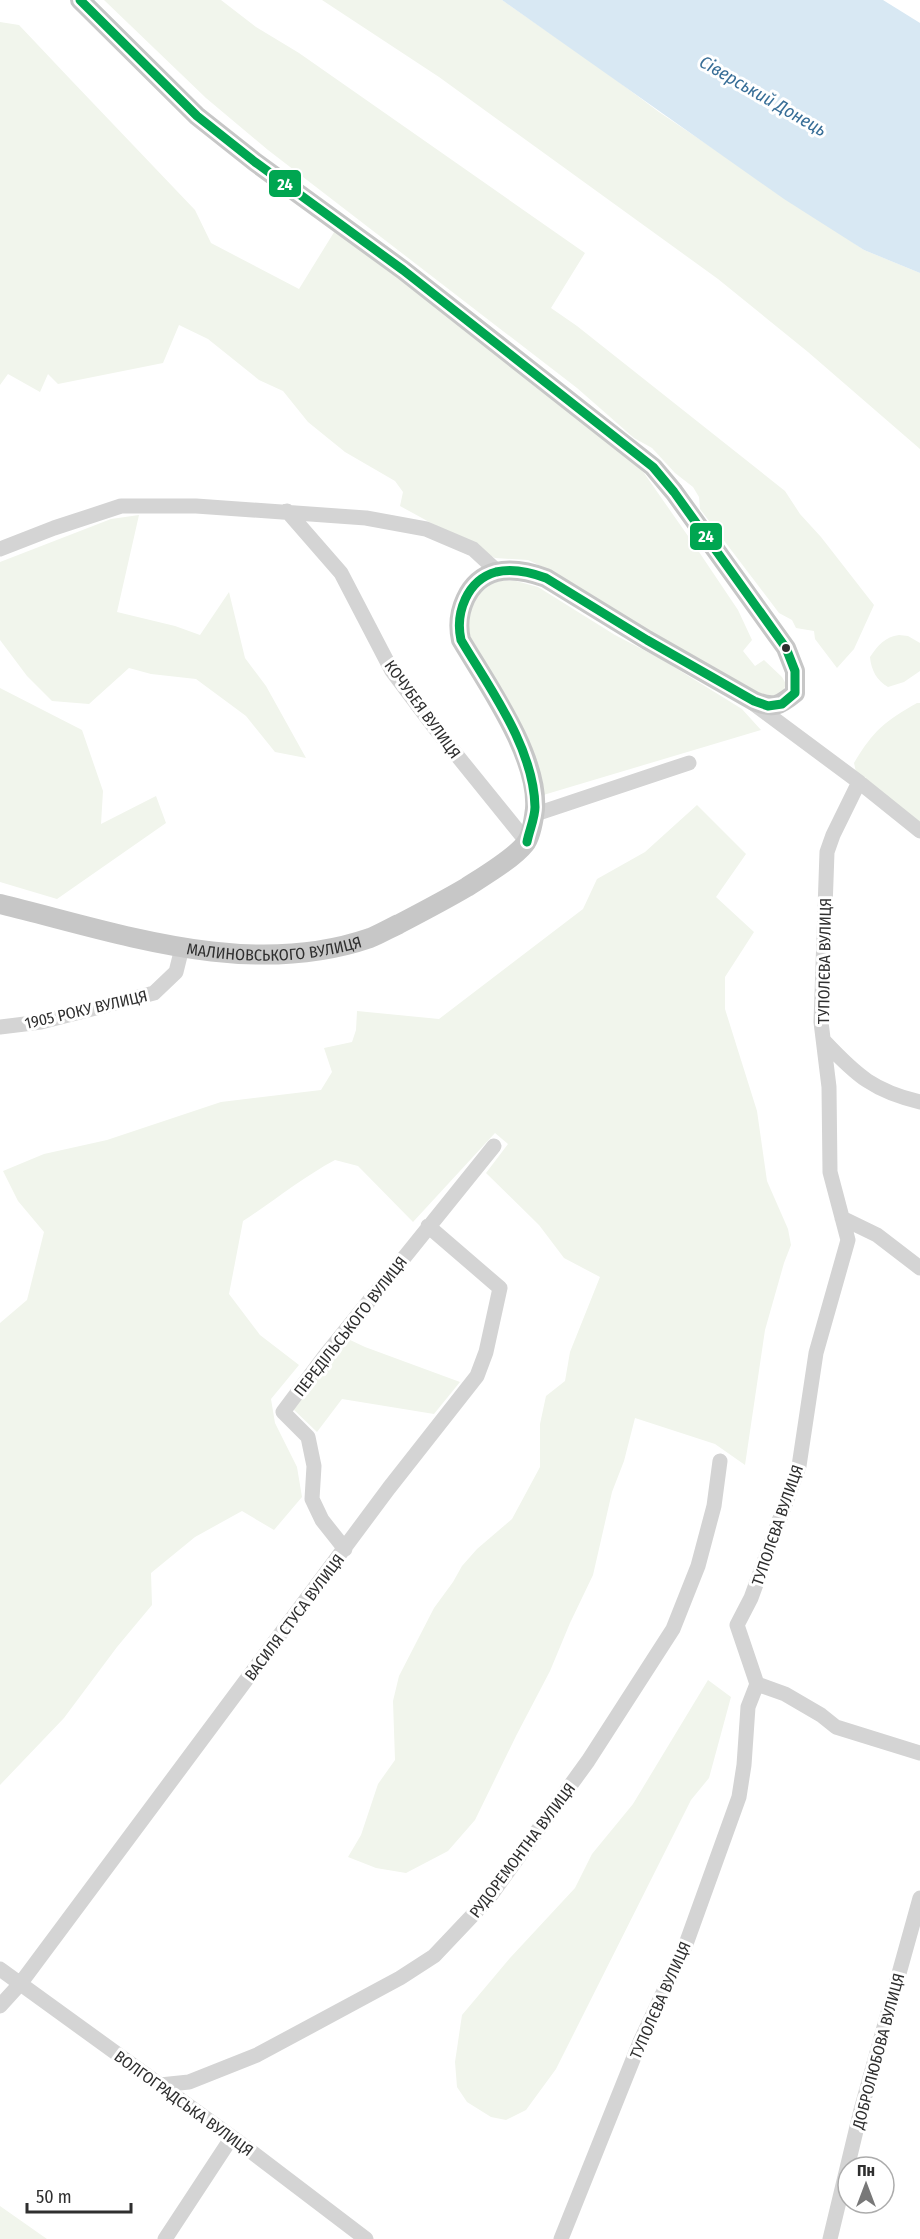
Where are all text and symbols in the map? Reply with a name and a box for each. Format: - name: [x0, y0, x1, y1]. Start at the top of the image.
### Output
- water label: Сіверський Донець: [696, 51, 830, 141]
- line badge: 24: [268, 169, 302, 198]
- text: 24: [276, 175, 293, 194]
- line badge: 24: [689, 522, 723, 551]
- text: 24: [697, 527, 714, 546]
- unlabelled marker: [780, 642, 792, 654]
- street label: КОЧУБЕЯ ВУЛИЦЯ: [381, 656, 465, 762]
- street label: ТУПОЛЄВА ВУЛИЦЯ: [814, 898, 835, 1024]
- street label: МАЛИНОВСЬКОГО ВУЛИЦЯ: [185, 932, 364, 965]
- street label: 1905 РОКУ ВУЛИЦЯ: [23, 986, 149, 1033]
- street label: ПЕРЕДІЛЬСЬКОГО ВУЛИЦЯ: [290, 1253, 411, 1400]
- street label: ТУПОЛЄВА ВУЛИЦЯ: [748, 1462, 807, 1588]
- street label: ВАСИЛЯ СТУСА ВУЛИЦЯ: [241, 1550, 348, 1684]
- street label: РУДОРЕМОНТНА ВУЛИЦЯ: [465, 1779, 579, 1921]
- street label: ТУПОЛЄВА ВУЛИЦЯ: [626, 1939, 695, 2062]
- street label: ДОБРОЛЮБОВА ВУЛИЦЯ: [848, 1971, 908, 2132]
- street label: ВОЛГОГРАДСЬКА ВУЛИЦЯ: [111, 2047, 257, 2160]
- north arrow: [836, 2155, 896, 2215]
- text: Пн: [857, 2161, 875, 2180]
- scale bar: [27, 2176, 130, 2214]
- text: 50 m: [36, 2186, 72, 2208]

